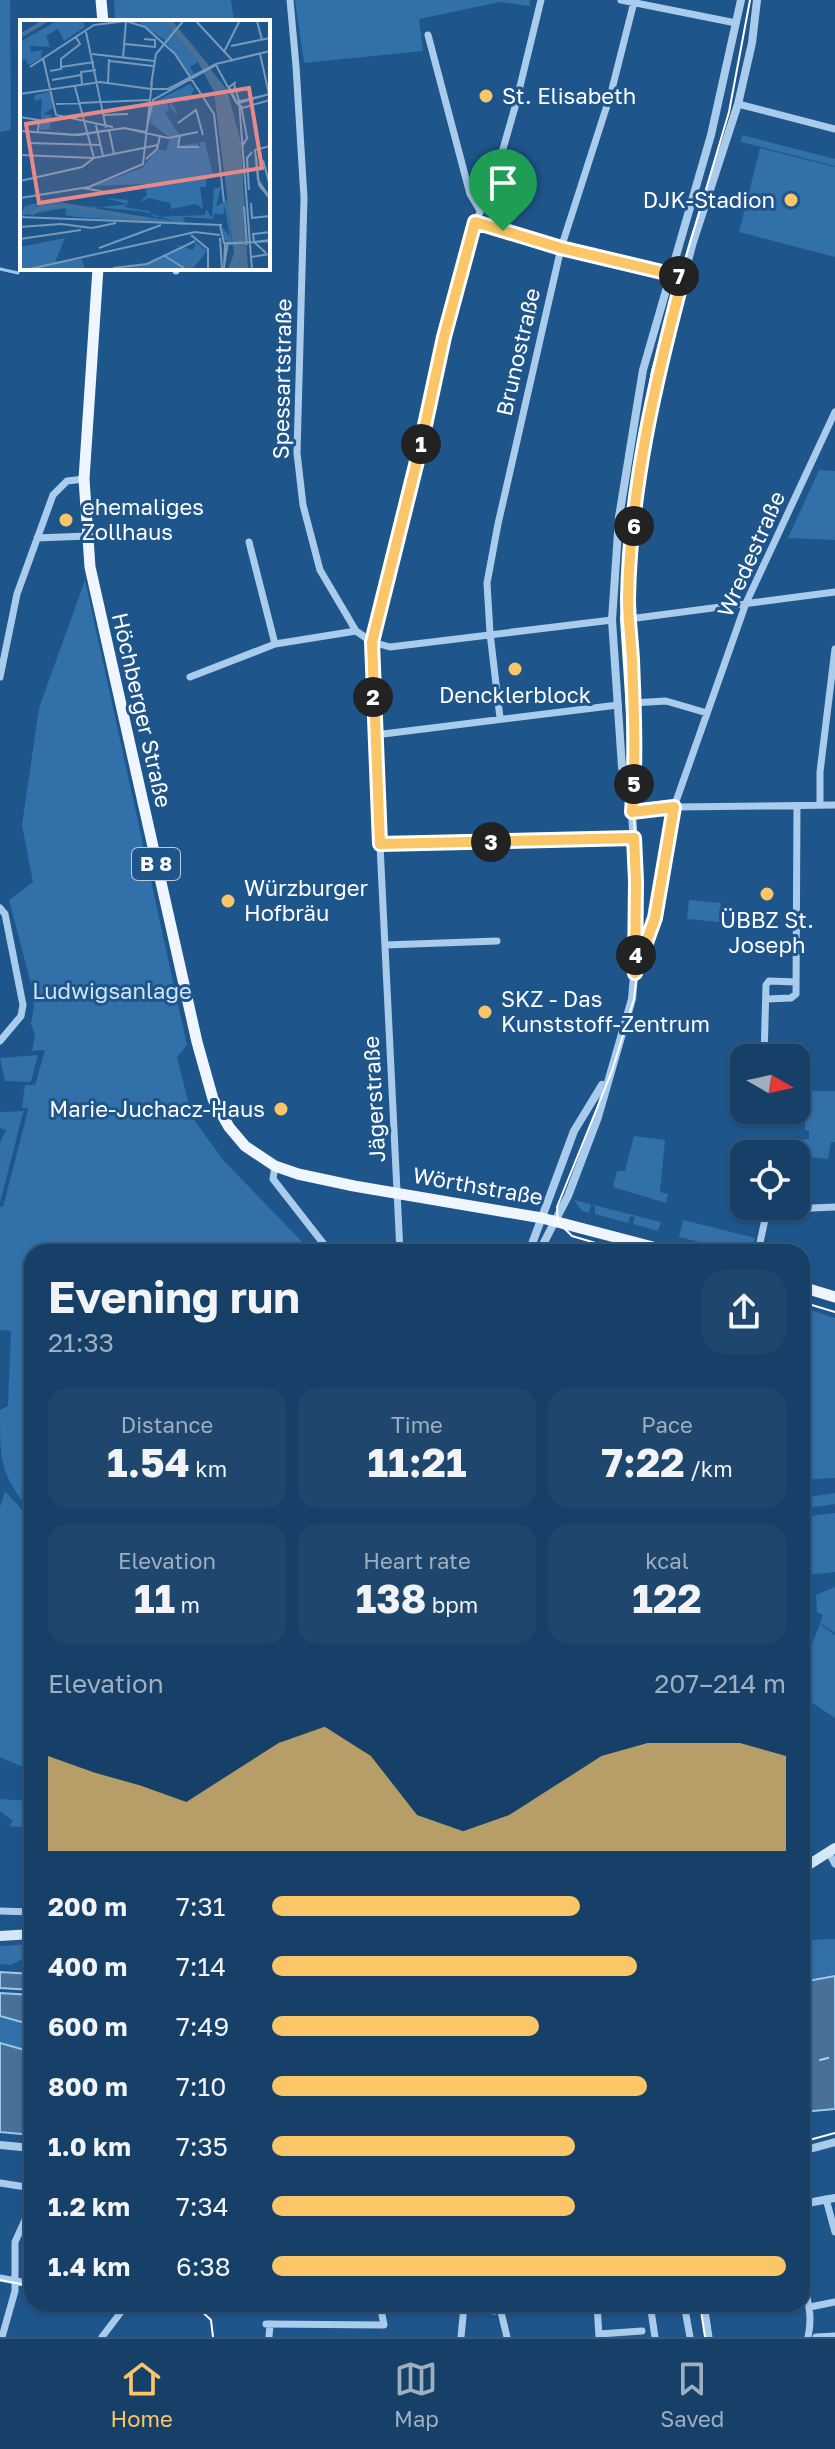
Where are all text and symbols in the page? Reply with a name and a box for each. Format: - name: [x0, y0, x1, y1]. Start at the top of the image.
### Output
- inset map: [20, 20, 270, 270]
- place label: St. Elisabeth: [502, 82, 636, 109]
- marker: St. Elisabeth: [477, 87, 495, 105]
- pin: [469, 149, 537, 231]
- icon: arrive: [481, 161, 525, 205]
- place label: DJK-Stadion: [643, 186, 775, 213]
- marker: DJK-Stadion: [782, 191, 800, 209]
- pin: 7: [659, 256, 699, 296]
- text: 7: [673, 262, 685, 289]
- street label: Brunostraße: [490, 285, 545, 418]
- street label: Spessartstraße: [267, 298, 296, 460]
- pin: 1: [401, 424, 441, 464]
- text: 1: [415, 430, 427, 457]
- street label: Wredestraße: [711, 487, 790, 621]
- place label: ehemaliges Zollhaus: [82, 493, 204, 545]
- pin: 6: [614, 506, 654, 546]
- marker: ehemaliges Zollhaus: [57, 511, 75, 529]
- text: 6: [627, 512, 641, 539]
- street label: Höchberger Straße: [107, 610, 178, 810]
- marker: Dencklerblock: [506, 660, 524, 678]
- pin: 2: [353, 677, 393, 717]
- place label: Dencklerblock: [439, 681, 591, 708]
- text: 2: [366, 683, 380, 710]
- pin: 5: [614, 764, 654, 804]
- text: 5: [627, 770, 641, 797]
- pin: 3: [471, 822, 511, 862]
- text: 3: [484, 828, 498, 855]
- road number: B 8: [132, 848, 180, 880]
- place label: Würzburger Hofbräu: [244, 874, 369, 926]
- marker: ÜBBZ St. Joseph: [758, 885, 776, 903]
- marker: Würzburger Hofbräu: [219, 892, 237, 910]
- place label: ÜBBZ St. Joseph: [720, 906, 814, 958]
- pin: 4: [616, 935, 656, 975]
- text: 4: [629, 941, 643, 968]
- park label: Ludwigsanlage: [32, 977, 192, 1004]
- place label: SKZ - Das Kunststoff-Zentrum: [501, 985, 710, 1037]
- marker: SKZ - Das Kunststoff-Zentrum: [476, 1003, 494, 1021]
- street label: Jägerstraße: [357, 1035, 390, 1163]
- north arrow: [730, 1044, 810, 1124]
- map controls: [730, 1044, 810, 1220]
- place label: Marie-Juchacz-Haus: [49, 1095, 265, 1122]
- marker: Marie-Juchacz-Haus: [272, 1100, 290, 1118]
- button: locate: [730, 1140, 810, 1220]
- street label: Wörthstraße: [411, 1161, 545, 1210]
- text: Evening run: [48, 1270, 300, 1323]
- button: share: [702, 1270, 786, 1354]
- text: 21:33: [48, 1327, 114, 1358]
- text: Distance: [121, 1411, 213, 1438]
- text: Time: [391, 1411, 443, 1438]
- text: Pace: [641, 1411, 693, 1438]
- text: 1.54: [107, 1438, 190, 1486]
- text: 11:21: [368, 1438, 467, 1486]
- text: 7:22: [601, 1438, 685, 1486]
- text: km: [190, 1455, 227, 1482]
- text: /km: [685, 1455, 733, 1482]
- text: Elevation: [118, 1547, 216, 1574]
- text: Heart rate: [363, 1547, 471, 1574]
- text: kcal: [645, 1547, 689, 1574]
- text: 11: [134, 1574, 175, 1622]
- text: 138: [356, 1574, 426, 1622]
- text: 122: [632, 1574, 702, 1622]
- text: m: [175, 1591, 200, 1618]
- text: bpm: [426, 1591, 478, 1618]
- text: Elevation: [48, 1668, 164, 1699]
- text: 207–214 m: [654, 1668, 786, 1699]
- text: 200 m: [48, 1891, 127, 1922]
- text: 7:31: [176, 1891, 225, 1922]
- text: 400 m: [48, 1951, 127, 1982]
- text: 7:14: [176, 1951, 226, 1982]
- text: 600 m: [48, 2011, 128, 2042]
- text: 7:49: [176, 2011, 229, 2042]
- text: 800 m: [48, 2071, 128, 2102]
- text: 7:10: [176, 2071, 226, 2102]
- text: 1.0 km: [48, 2131, 131, 2162]
- text: 7:35: [176, 2131, 228, 2162]
- text: 1.2 km: [48, 2191, 130, 2222]
- text: 7:34: [176, 2191, 229, 2222]
- text: 1.4 km: [48, 2251, 130, 2282]
- text: 6:38: [176, 2251, 231, 2282]
- tab: Home: [111, 2357, 173, 2432]
- tab: Map: [394, 2357, 439, 2432]
- tab: Saved: [660, 2357, 724, 2432]

